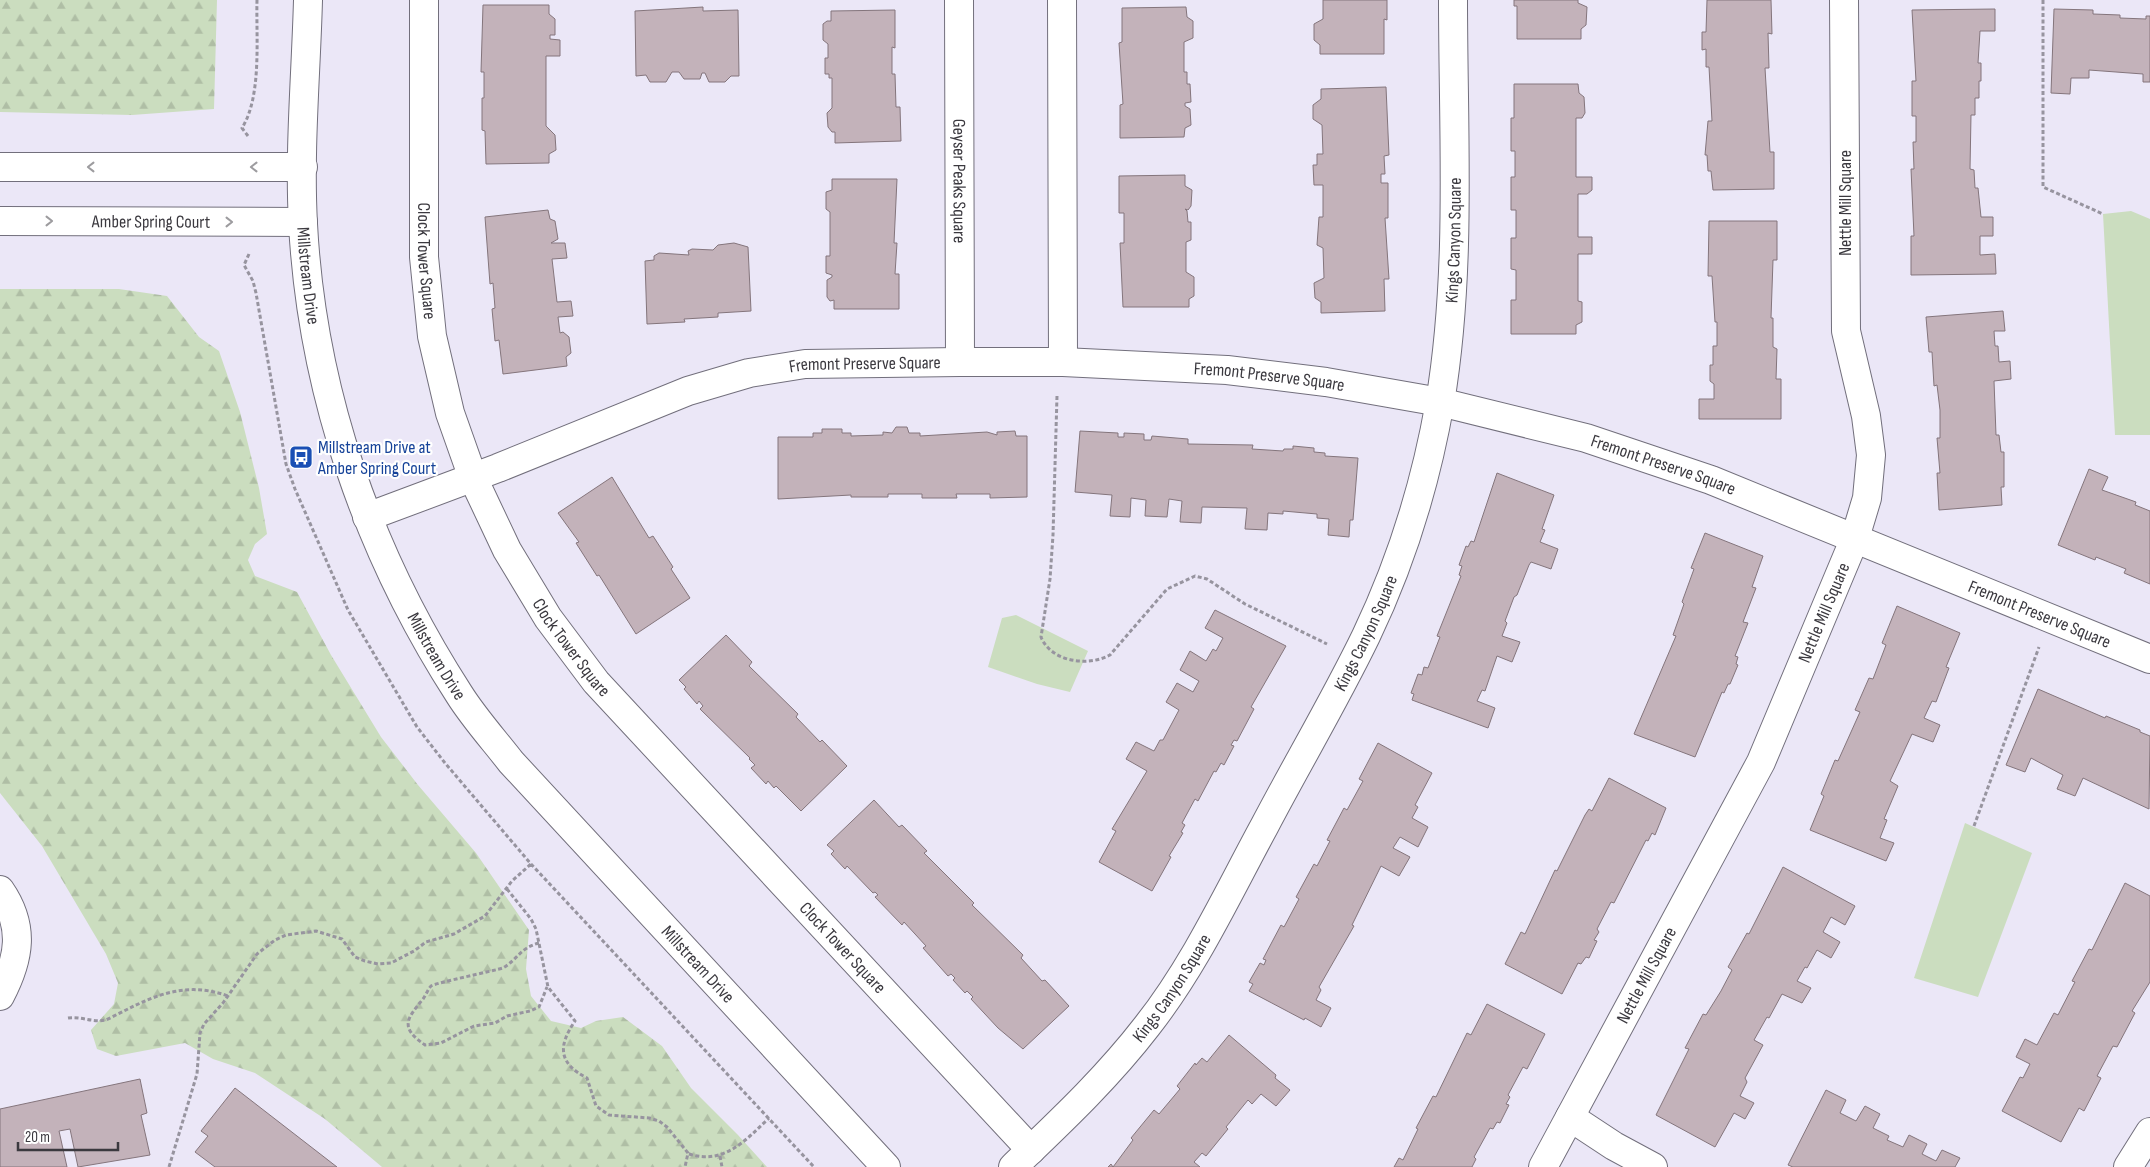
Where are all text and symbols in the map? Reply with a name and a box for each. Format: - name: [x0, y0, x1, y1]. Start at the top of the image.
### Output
- street label: Geyser Peaks Square: [949, 119, 970, 243]
- street label: Nettle Mill Square: [1835, 150, 1856, 256]
- one-way arrow: [87, 162, 95, 172]
- one-way arrow: [250, 162, 258, 172]
- street label: Kings Canyon Square: [1441, 178, 1465, 304]
- street label: Clock Tower Square: [413, 202, 441, 320]
- street label: Amber Spring Court: [91, 211, 211, 232]
- one-way arrow: [45, 216, 53, 226]
- one-way arrow: [225, 217, 233, 227]
- street label: Millstream Drive: [293, 226, 324, 326]
- street label: Fremont Preserve Square: [787, 352, 941, 377]
- street label: Fremont Preserve Square: [1193, 358, 1346, 396]
- street label: Fremont Preserve Square: [1588, 430, 1739, 499]
- place label: Millstream Drive at Amber Spring Court: [317, 437, 437, 479]
- bus stop icon: Millstream Drive at Amber Spring Court: [288, 444, 314, 470]
- street label: Nettle Mill Square: [1793, 559, 1854, 666]
- street label: Kings Canyon Square: [1329, 572, 1402, 695]
- street label: Fremont Preserve Square: [1965, 576, 2114, 652]
- street label: Clock Tower Square: [528, 595, 615, 701]
- street label: Millstream Drive: [403, 609, 470, 704]
- street label: Clock Tower Square: [795, 897, 890, 998]
- street label: Millstream Drive: [657, 921, 739, 1007]
- street label: Nettle Mill Square: [1612, 923, 1681, 1027]
- street label: Kings Canyon Square: [1128, 930, 1215, 1046]
- scale bar: [18, 1120, 118, 1152]
- text: 20 m: [25, 1128, 50, 1147]

